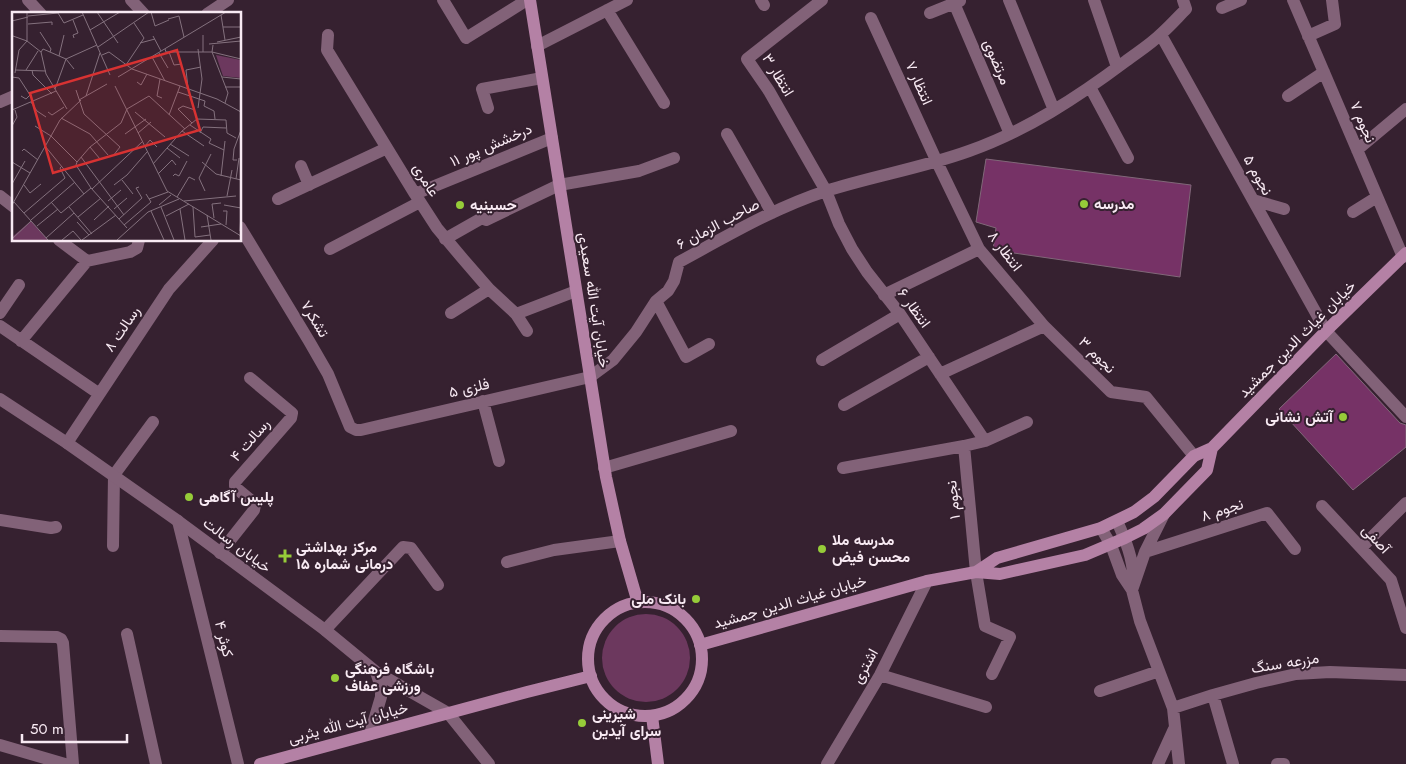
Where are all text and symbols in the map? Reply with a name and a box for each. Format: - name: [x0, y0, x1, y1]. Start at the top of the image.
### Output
- inset map: [12, 12, 241, 241]
- street label: مرتضوی: [978, 36, 1016, 88]
- street label: انتظار ۳: [757, 49, 799, 101]
- street label: انتظار ۷: [900, 58, 938, 108]
- street label: نجوم ۷: [1344, 98, 1382, 146]
- street label: درخشش پور ۱۱: [446, 118, 536, 172]
- street label: نجوم ۵: [1238, 151, 1278, 199]
- street label: عامری: [407, 159, 445, 201]
- street label: صاحب الزمان ۶: [673, 193, 763, 255]
- place label: مدرسه: [1094, 193, 1135, 215]
- place label: حسینیه: [470, 194, 517, 216]
- marker: مدرسه: [1078, 198, 1090, 210]
- marker: حسینیه: [454, 199, 466, 211]
- street label: انتظار ۸: [982, 226, 1028, 276]
- street label: خیابان آیت الله سعیدی: [572, 231, 616, 369]
- street label: خیابان غیاث الدین جمشید: [1233, 275, 1361, 403]
- street label: انتظار ۶: [892, 284, 936, 332]
- street label: تشکر۷: [295, 296, 335, 342]
- street label: رسالت ۸: [99, 302, 145, 356]
- street label: نجوم ۳: [1073, 331, 1121, 379]
- street label: فلزی ۵: [446, 373, 492, 403]
- place label: آتش نشانی: [1265, 406, 1334, 428]
- marker: آتش نشانی: [1337, 411, 1349, 423]
- street label: رسالت ۴: [225, 414, 275, 466]
- street label: نجوم ۱: [940, 479, 966, 521]
- place label: پلیس آگاهی: [199, 486, 274, 508]
- marker: پلیس آگاهی: [183, 491, 195, 503]
- street label: نجوم ۸: [1198, 493, 1246, 527]
- street label: خیابان رسالت: [198, 512, 276, 578]
- street label: آصفی: [1357, 519, 1396, 560]
- place label: مدرسه ملا محسن فیض: [832, 529, 910, 568]
- place label: مرکز بهداشتی درمانی شماره ۱۵: [296, 536, 393, 575]
- marker: مدرسه ملا محسن فیض: [816, 543, 828, 555]
- marker: مرکز بهداشتی درمانی شماره ۱۵: [278, 549, 292, 563]
- street label: خیابان غیاث الدین جمشید: [711, 570, 869, 634]
- place label: بانک ملی: [631, 588, 686, 610]
- marker: بانک ملی: [690, 593, 702, 605]
- street label: کوثر ۴: [209, 618, 239, 660]
- street label: اشتری: [846, 644, 884, 688]
- street label: مزرعه سنگ: [1249, 647, 1321, 679]
- place label: باشگاه فرهنگی ورزشی عفاف: [345, 658, 434, 697]
- marker: باشگاه فرهنگی ورزشی عفاف: [329, 672, 341, 684]
- street label: خیابان آیت الله یثربی: [286, 696, 410, 750]
- place label: شیرینی سرای آیدین: [592, 703, 661, 742]
- scale bar: [22, 712, 128, 744]
- marker: شیرینی سرای آیدین: [576, 717, 588, 729]
- text: 50 m: [30, 718, 64, 740]

